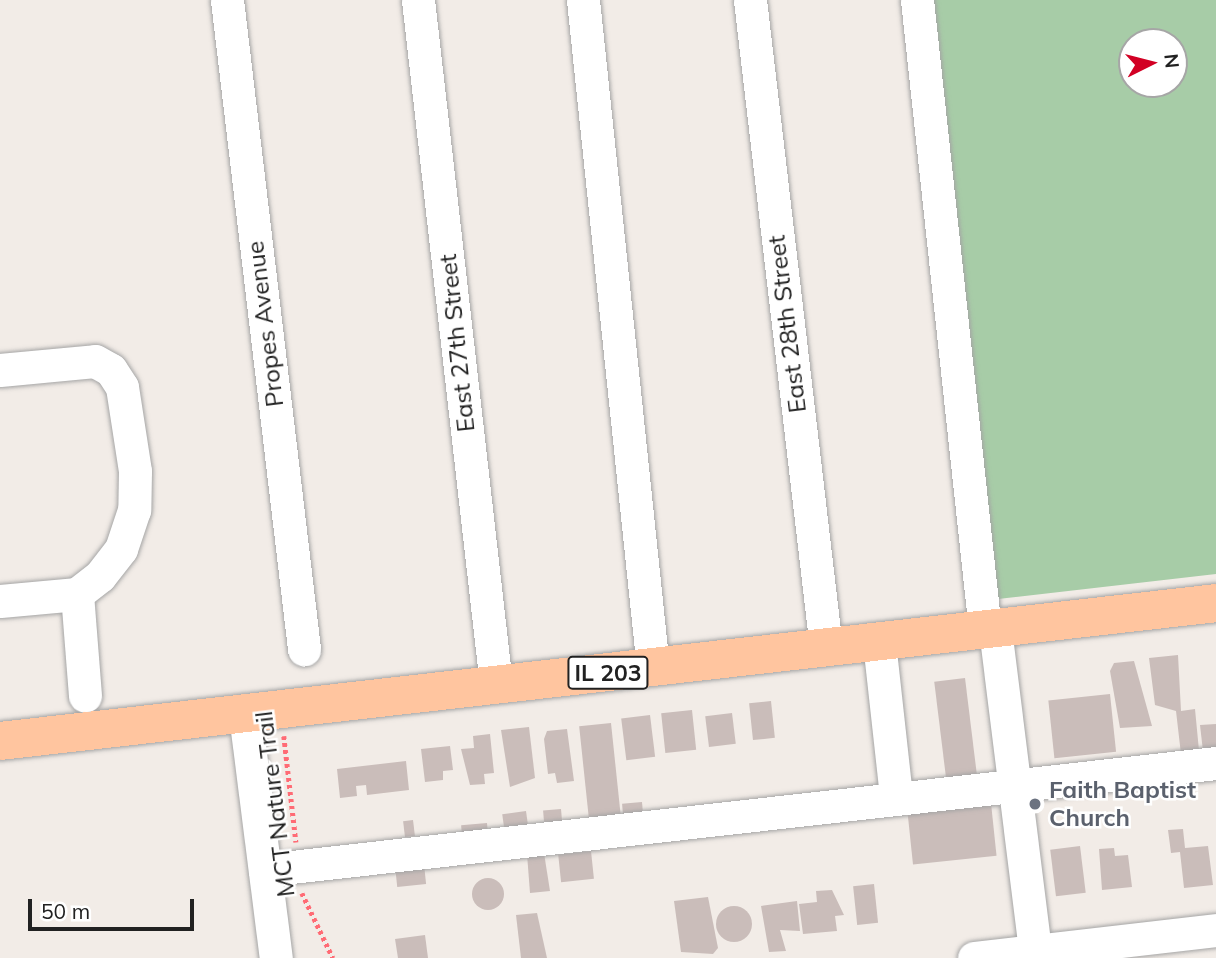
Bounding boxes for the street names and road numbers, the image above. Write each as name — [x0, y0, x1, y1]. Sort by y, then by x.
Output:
street label: East 28th Street — [762, 234, 812, 414]
street label: Propes Avenue — [241, 239, 289, 409]
street label: East 27th Street — [433, 253, 481, 433]
road number: IL 203 — [566, 653, 650, 692]
street label: MCT Nature Trail — [249, 709, 301, 899]

